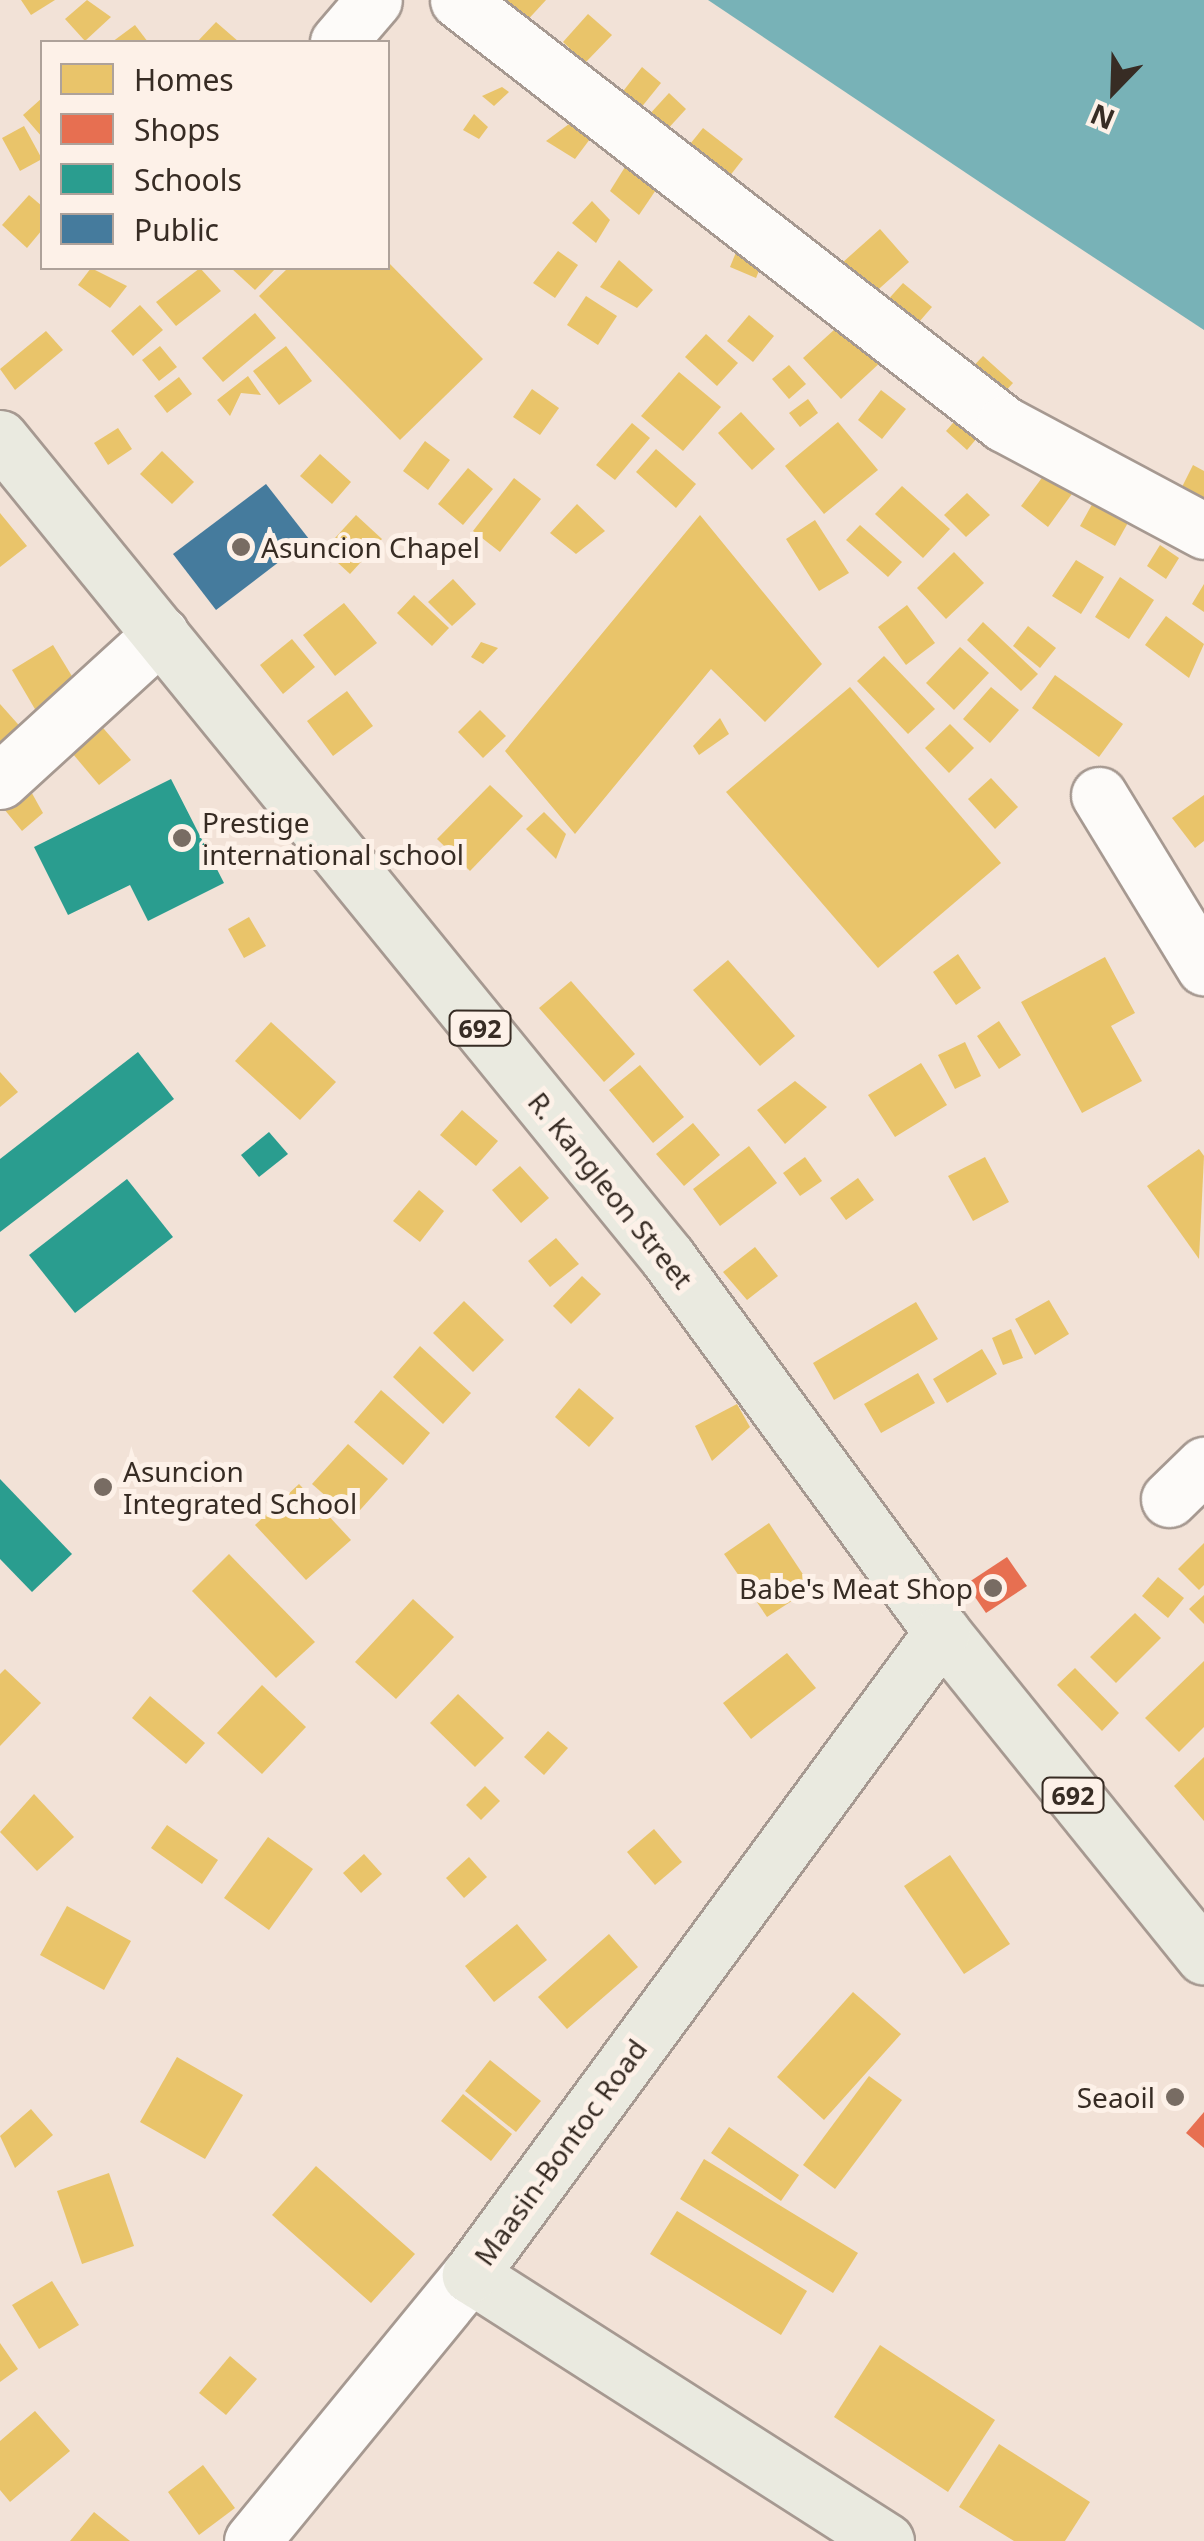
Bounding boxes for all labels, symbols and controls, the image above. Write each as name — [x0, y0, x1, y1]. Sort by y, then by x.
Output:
legend — [40, 40, 390, 270]
north arrow — [1064, 40, 1164, 140]
text: Homes — [134, 59, 234, 100]
text: N — [1084, 96, 1120, 140]
text: Shops — [134, 109, 220, 150]
text: Schools — [134, 159, 242, 200]
text: Public — [134, 209, 219, 250]
place label: Asuncion Chapel — [261, 530, 480, 564]
marker: Asuncion Chapel — [230, 536, 252, 558]
place label: Prestige international school — [202, 805, 464, 871]
marker: Prestige international school — [171, 827, 193, 849]
road number: 692 — [448, 1008, 512, 1048]
street label: R. Kangleon Street — [522, 1085, 700, 1295]
place label: Asuncion Integrated School — [123, 1454, 357, 1520]
marker: Asuncion Integrated School — [92, 1476, 114, 1498]
place label: Babe's Meat Shop — [739, 1571, 973, 1605]
marker: Babe's Meat Shop — [982, 1577, 1004, 1599]
road number: 692 — [1040, 1775, 1106, 1815]
street label: Maasin-Bontoc Road — [467, 2032, 653, 2272]
place label: Seaoil — [1077, 2080, 1155, 2114]
marker: Seaoil — [1164, 2086, 1186, 2108]

